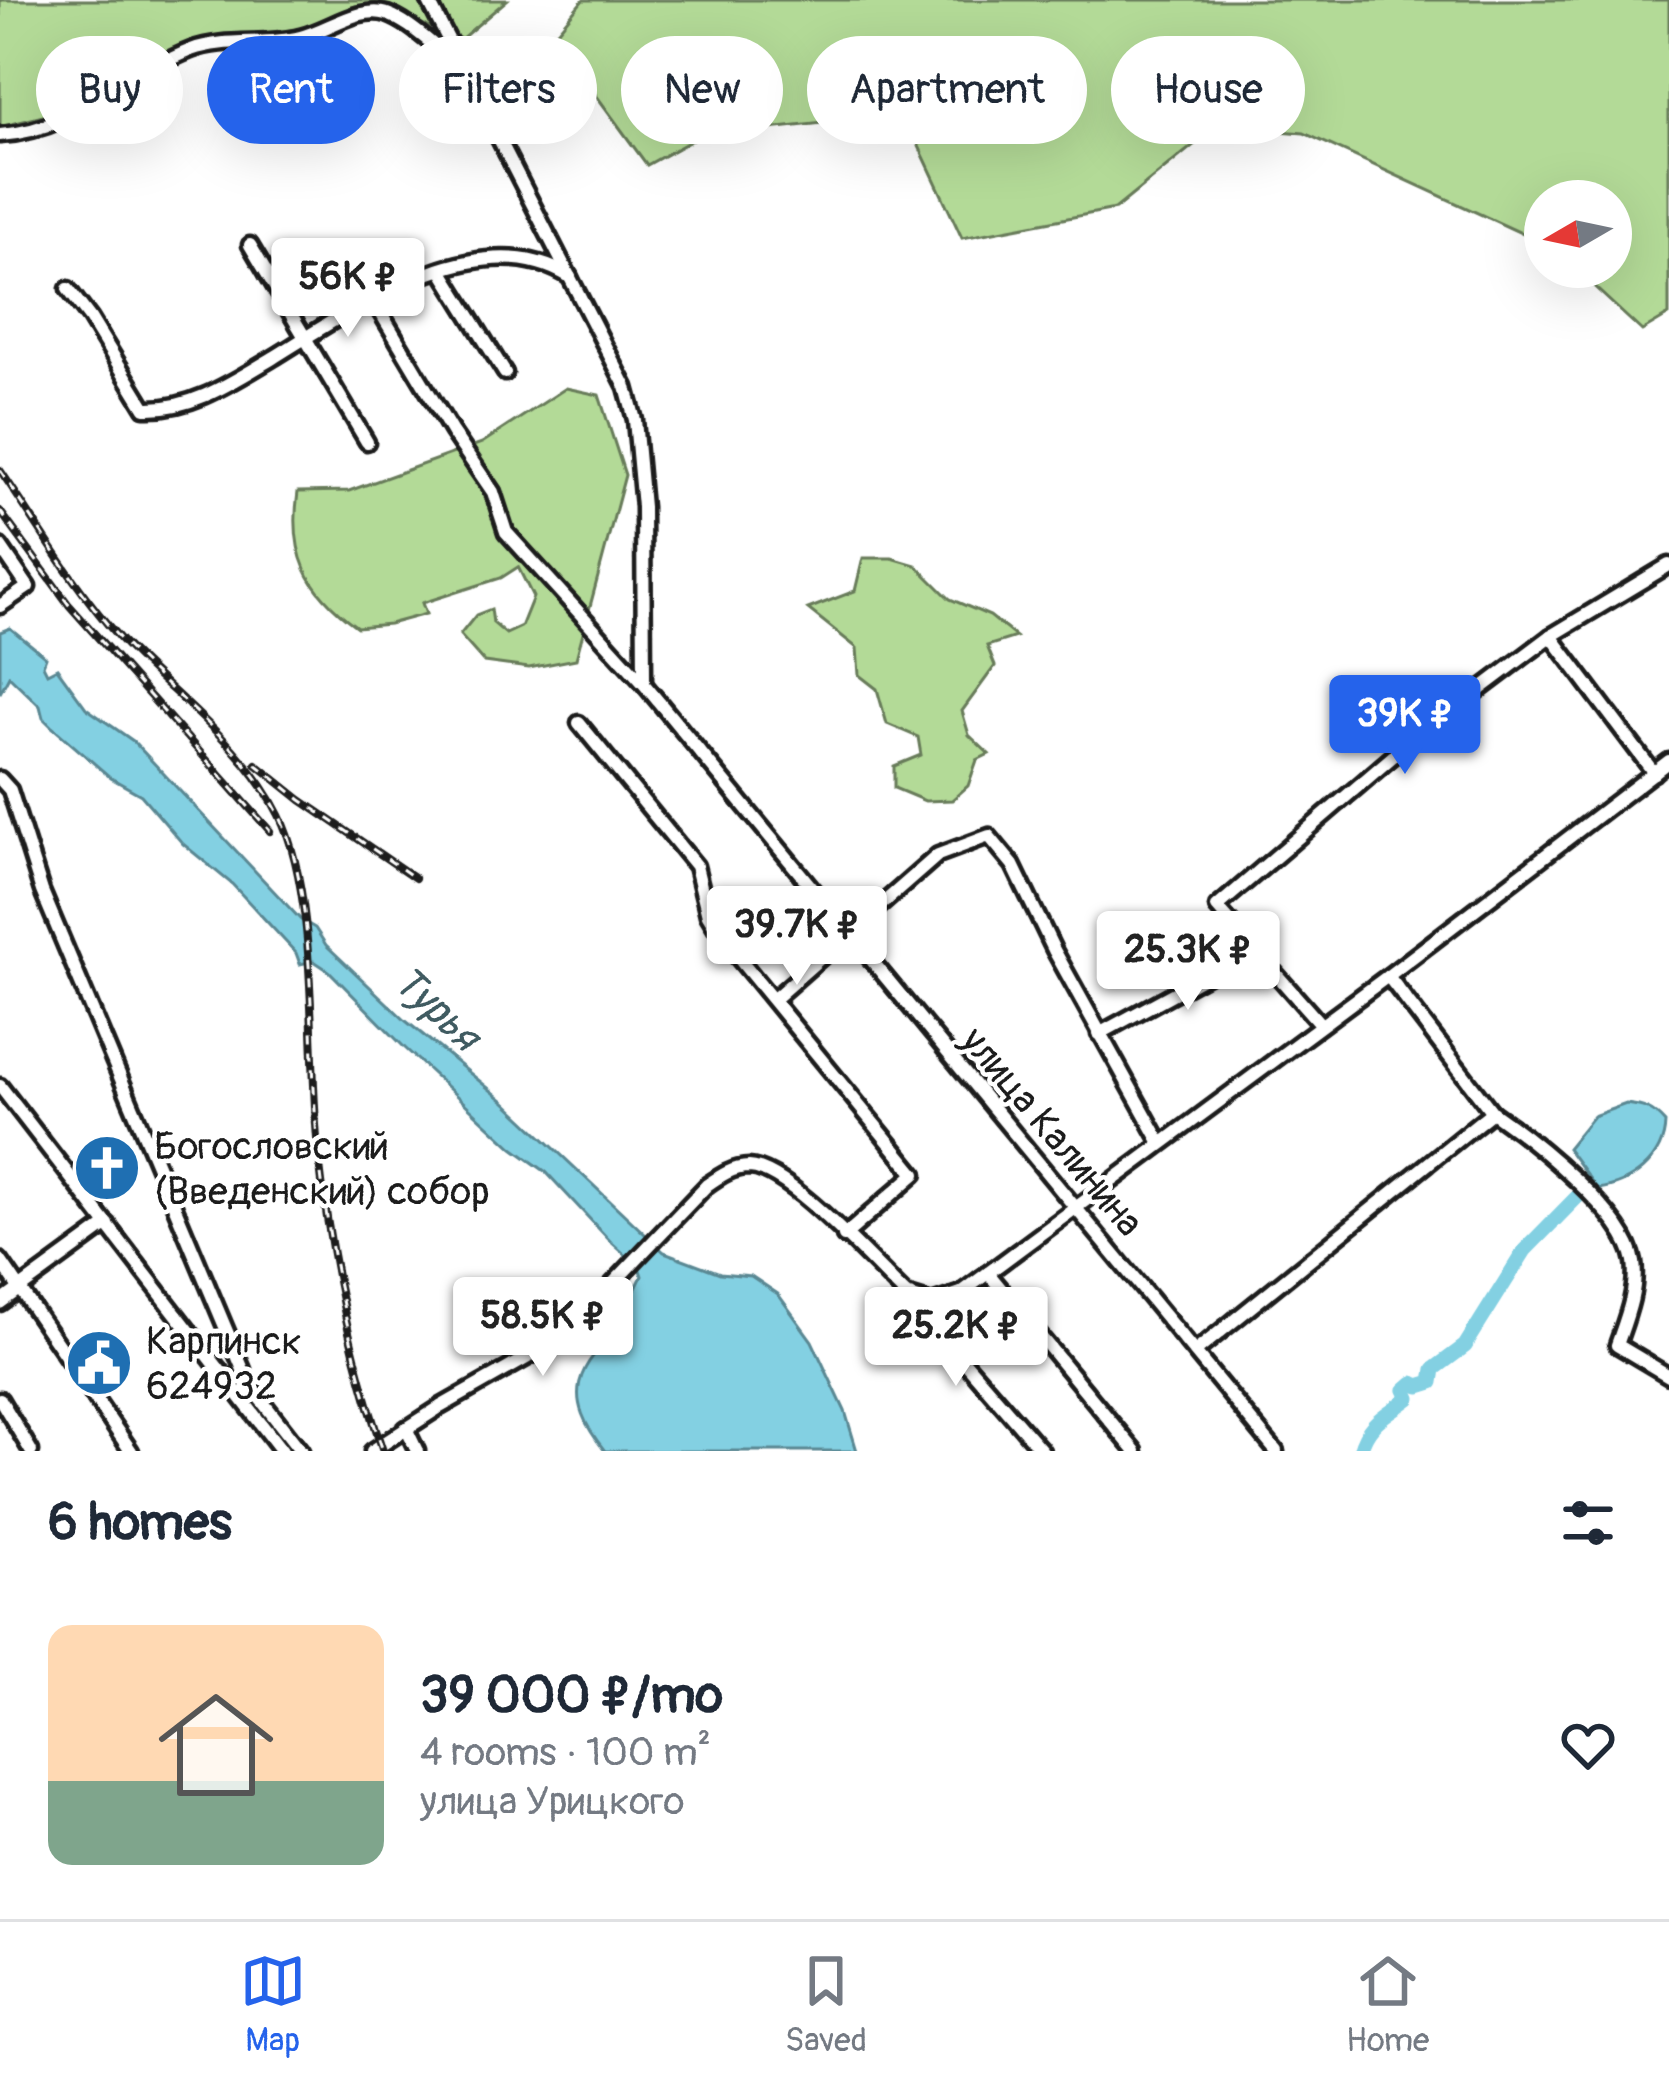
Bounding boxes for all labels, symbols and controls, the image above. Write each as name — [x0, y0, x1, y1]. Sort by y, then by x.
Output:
chip: Buy — [36, 36, 183, 144]
chip: Rent — [207, 36, 375, 144]
chip: Filters — [399, 36, 597, 144]
chip: New — [621, 36, 783, 144]
chip: Apartment — [807, 36, 1087, 144]
chip: House — [1111, 36, 1305, 144]
north arrow — [1524, 180, 1632, 288]
map controls — [1524, 180, 1632, 288]
pin: 56K ₽ — [264, 238, 432, 340]
text: 56K ₽ — [298, 252, 398, 301]
pin: 39K ₽ — [1321, 675, 1489, 777]
text: 39K ₽ — [1356, 689, 1454, 738]
pin: 39.7K ₽ — [686, 886, 908, 988]
text: 39.7K ₽ — [734, 900, 860, 949]
pin: 25.3K ₽ — [1077, 911, 1299, 1013]
text: 25.3K ₽ — [1124, 925, 1252, 974]
water label: Турья — [382, 956, 493, 1065]
street label: улица Калинина — [950, 1017, 1154, 1247]
place label: Богословский (Введенский) собор — [154, 1122, 490, 1216]
church icon: Богословский (Введенский) собор — [72, 1133, 142, 1203]
pin: 58.5K ₽ — [432, 1277, 654, 1379]
pin: 25.2K ₽ — [845, 1287, 1067, 1389]
text: 58.5K ₽ — [480, 1291, 606, 1340]
text: 25.2K ₽ — [892, 1301, 1020, 1350]
place label: Карпинск 624932 — [146, 1317, 302, 1411]
public building icon: Карпинск 624932 — [64, 1328, 134, 1398]
icon: filters — [1555, 1490, 1621, 1556]
text: 6 homes — [48, 1491, 232, 1555]
text: 39 000 ₽/mo — [420, 1664, 723, 1728]
icon: home — [144, 1673, 288, 1817]
icon: heart — [1555, 1712, 1621, 1778]
text: 4 rooms · 100 m² — [420, 1728, 711, 1777]
text: улица Урицкого — [420, 1777, 685, 1826]
tab: Map — [240, 1948, 306, 2061]
tab: Saved — [785, 1948, 867, 2061]
tab: Home — [1346, 1948, 1429, 2061]

